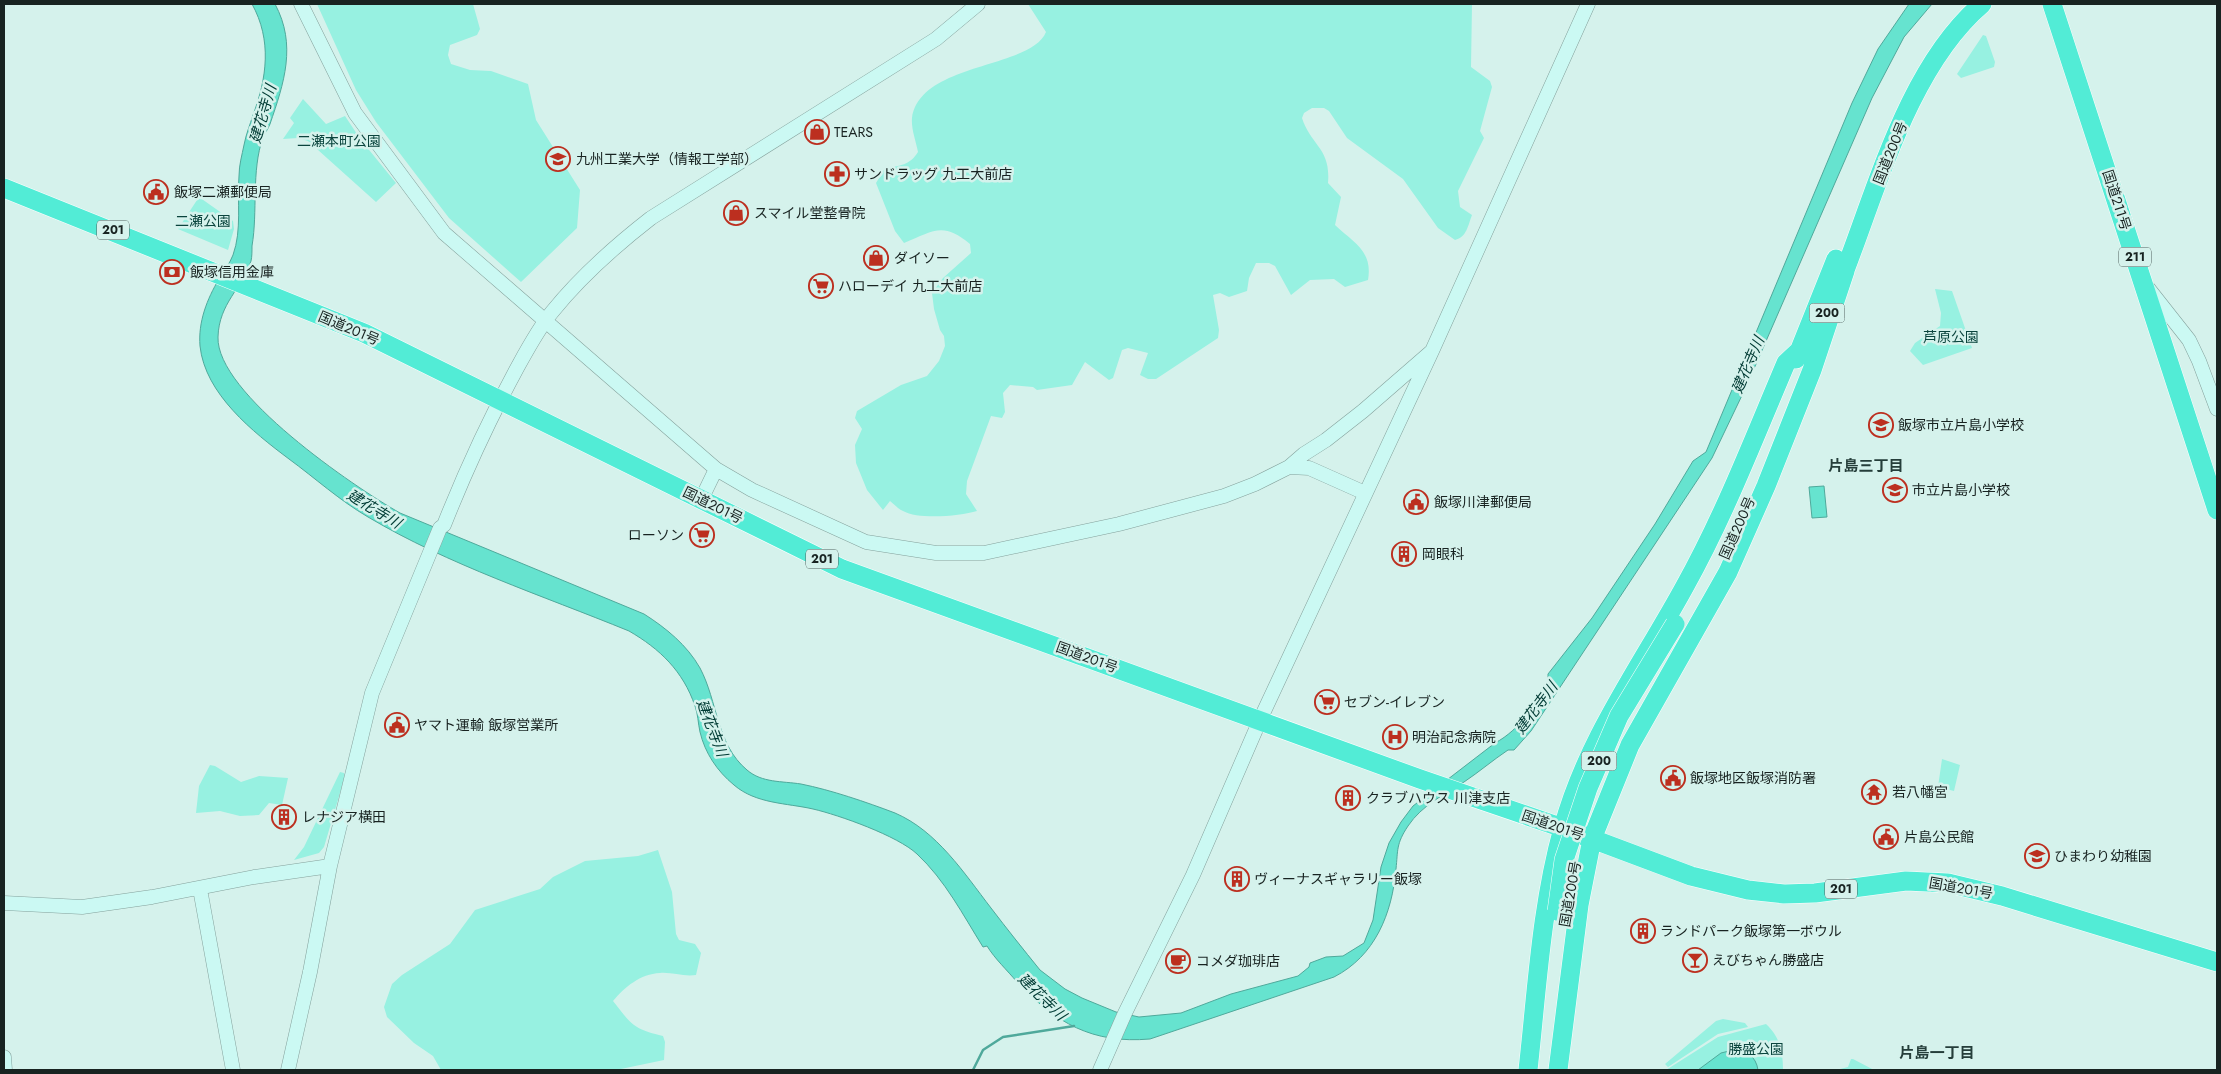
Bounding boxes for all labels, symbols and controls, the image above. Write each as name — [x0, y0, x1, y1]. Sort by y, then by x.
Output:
water label: 建花寺川 — [244, 80, 282, 146]
street label: 国道200号 — [1868, 118, 1912, 188]
shop icon: TEARS — [804, 119, 830, 145]
place label: TEARS — [834, 122, 873, 142]
park label: 二瀬本町公園 — [297, 131, 381, 151]
school or university icon: 九州工業大学（情報工学部） — [545, 146, 571, 172]
place label: 九州工業大学（情報工学部） — [576, 149, 758, 169]
pharmacy icon: サンドラッグ 九工大前店 — [824, 161, 850, 187]
place label: サンドラッグ 九工大前店 — [854, 164, 1012, 184]
street label: 国道211号 — [2098, 167, 2136, 233]
public building icon: 飯塚二瀬郵便局 — [143, 179, 169, 205]
place label: 飯塚二瀬郵便局 — [174, 182, 272, 202]
shop icon: スマイル堂整骨院 — [723, 200, 749, 226]
place label: スマイル堂整骨院 — [754, 203, 866, 223]
park label: 二瀬公園 — [175, 211, 231, 231]
road number: 201 — [97, 220, 129, 240]
shop icon: ダイソー — [863, 245, 889, 271]
place label: ダイソー — [894, 248, 950, 268]
road number: 211 — [2119, 248, 2151, 266]
bank icon: 飯塚信用金庫 — [159, 259, 185, 285]
place label: 飯塚信用金庫 — [190, 262, 274, 282]
supermarket icon: ハローデイ 九工大前店 — [808, 273, 834, 299]
place label: ハローデイ 九工大前店 — [838, 276, 982, 296]
road number: 200 — [1810, 304, 1844, 322]
street label: 国道201号 — [315, 306, 383, 350]
park label: 芦原公園 — [1923, 327, 1979, 347]
water label: 建花寺川 — [1726, 331, 1771, 397]
school or university icon: 飯塚市立片島小学校 — [1868, 412, 1894, 438]
place label: 飯塚市立片島小学校 — [1898, 415, 2024, 435]
district label: 片島三丁目 — [1828, 455, 1904, 477]
school or university icon: 市立片島小学校 — [1882, 477, 1908, 503]
place label: 市立片島小学校 — [1912, 480, 2010, 500]
street label: 国道201号 — [680, 482, 746, 528]
water label: 建花寺川 — [343, 484, 407, 535]
public building icon: 飯塚川津郵便局 — [1403, 489, 1429, 515]
place label: 飯塚川津郵便局 — [1434, 492, 1532, 512]
street label: 国道200号 — [1714, 493, 1760, 563]
supermarket icon: ローソン — [689, 522, 715, 548]
place label: ローソン — [628, 525, 684, 545]
building icon: 岡眼科 — [1391, 541, 1417, 567]
place label: 岡眼科 — [1422, 544, 1464, 564]
road number: 201 — [806, 550, 838, 568]
street label: 国道201号 — [1053, 637, 1121, 677]
water label: 建花寺川 — [1509, 676, 1564, 739]
supermarket icon: セブン-イレブン — [1314, 689, 1340, 715]
place label: セブン-イレブン — [1344, 692, 1445, 712]
water label: 建花寺川 — [691, 696, 734, 762]
public building icon: ヤマト運輸 飯塚営業所 — [384, 712, 410, 738]
place label: ヤマト運輸 飯塚営業所 — [414, 715, 558, 735]
hospital icon: 明治記念病院 — [1382, 724, 1408, 750]
place label: 明治記念病院 — [1412, 727, 1496, 747]
road number: 200 — [1582, 751, 1616, 770]
public building icon: 飯塚地区飯塚消防署 — [1660, 765, 1686, 791]
place label: 飯塚地区飯塚消防署 — [1690, 768, 1816, 788]
temple icon: 若八幡宮 — [1861, 779, 1887, 805]
place label: 若八幡宮 — [1892, 782, 1948, 802]
building icon: クラブハウス 川津支店 — [1335, 785, 1361, 811]
place label: クラブハウス 川津支店 — [1366, 788, 1510, 808]
building icon: レナジア横田 — [271, 804, 297, 830]
street label: 国道201号 — [1519, 805, 1587, 845]
place label: レナジア横田 — [302, 807, 386, 827]
public building icon: 片島公民館 — [1873, 824, 1899, 850]
place label: 片島公民館 — [1904, 827, 1974, 847]
school or university icon: ひまわり幼稚園 — [2024, 843, 2050, 869]
place label: ひまわり幼稚園 — [2054, 846, 2152, 866]
street label: 国道200号 — [1554, 859, 1586, 929]
building icon: ヴィーナスギャラリー飯塚 — [1224, 866, 1250, 892]
place label: ヴィーナスギャラリー飯塚 — [1254, 869, 1422, 889]
street label: 国道201号 — [1927, 873, 1995, 903]
road number: 201 — [1825, 880, 1857, 899]
building icon: ランドパーク飯塚第一ボウル — [1630, 918, 1656, 944]
place label: ランドパーク飯塚第一ボウル — [1660, 921, 1842, 941]
bar icon: えびちゃん勝盛店 — [1682, 947, 1708, 973]
cafe icon: コメダ珈琲店 — [1165, 948, 1191, 974]
place label: えびちゃん勝盛店 — [1712, 950, 1824, 970]
place label: コメダ珈琲店 — [1196, 951, 1280, 971]
water label: 建花寺川 — [1013, 968, 1073, 1027]
park label: 勝盛公園 — [1728, 1039, 1784, 1059]
district label: 片島一丁目 — [1899, 1042, 1975, 1064]

